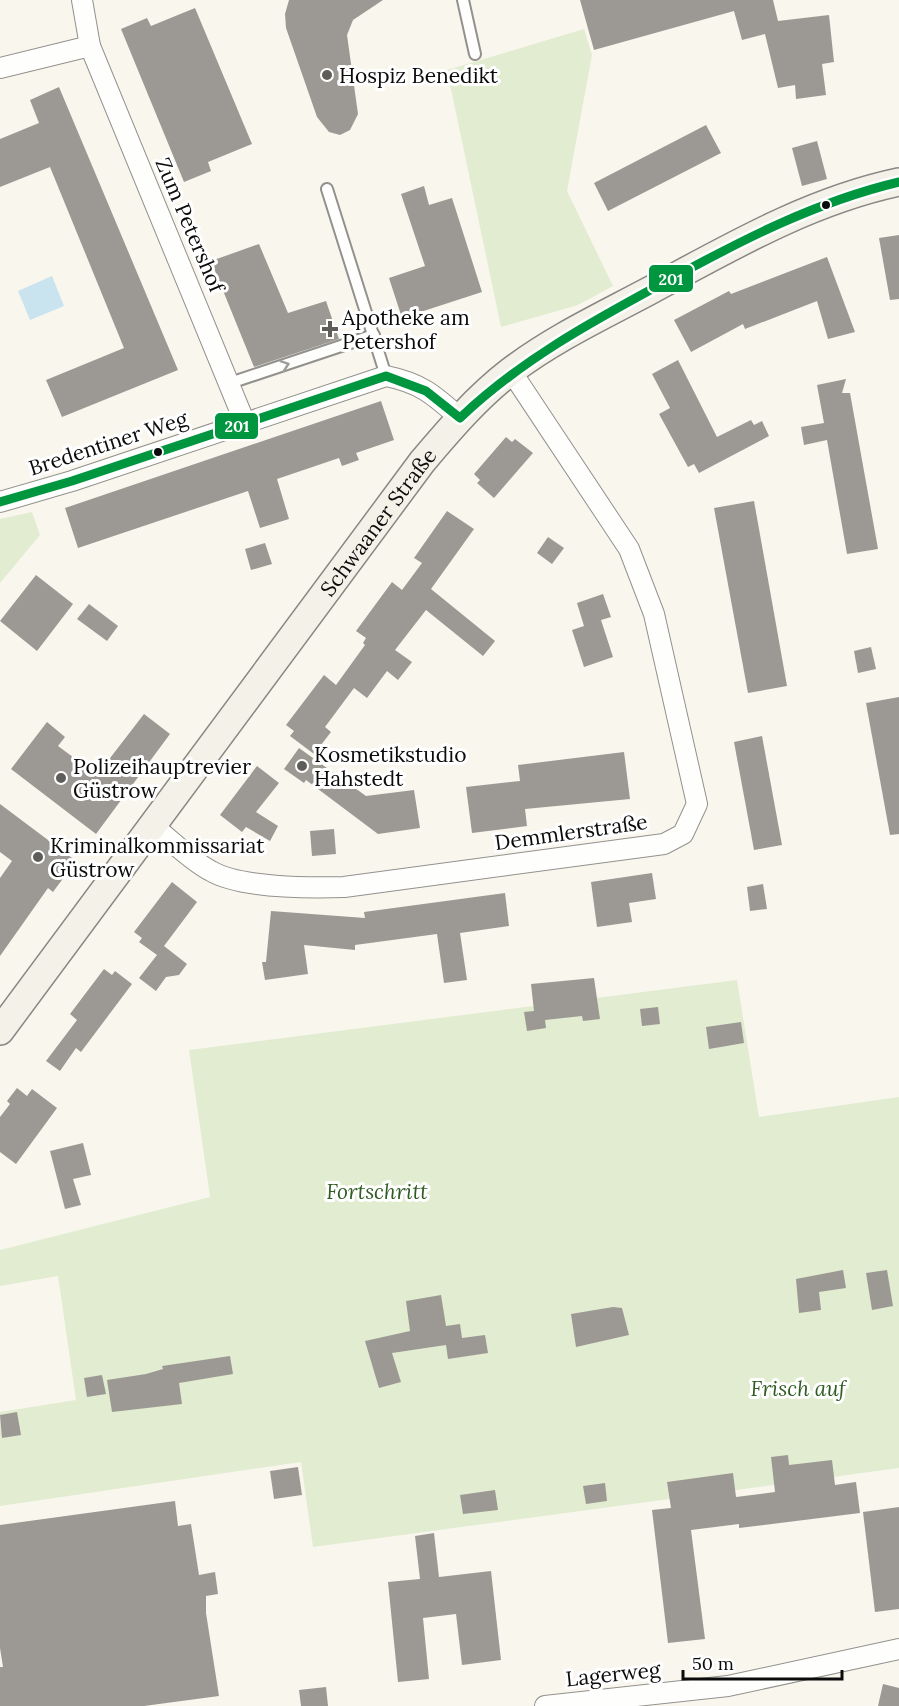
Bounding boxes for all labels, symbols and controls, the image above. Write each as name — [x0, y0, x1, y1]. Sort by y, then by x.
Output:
place label: Hospiz Benedikt — [339, 62, 499, 89]
marker: Hospiz Benedikt — [320, 68, 334, 82]
street label: Zum Petershof — [150, 154, 231, 298]
unlabelled marker — [820, 199, 832, 211]
line badge: 201 — [648, 264, 694, 293]
text: 201 — [658, 269, 684, 289]
place label: Apotheke am Petershof — [341, 304, 470, 355]
marker: Apotheke am Petershof — [323, 322, 337, 336]
one-way arrow — [279, 360, 290, 372]
street label: Bredentiner Weg — [25, 404, 191, 481]
line badge: 201 — [214, 412, 259, 440]
text: 201 — [224, 416, 250, 436]
street label: Schwaaner Straße — [314, 442, 442, 601]
unlabelled marker — [152, 446, 164, 458]
place label: Kosmetikstudio Hahstedt — [314, 741, 466, 792]
place label: Polizeihauptrevier Güstrow — [73, 753, 251, 804]
marker: Kosmetikstudio Hahstedt — [295, 759, 309, 773]
marker: Polizeihauptrevier Güstrow — [54, 771, 68, 785]
street label: Demmlerstraße — [493, 808, 649, 856]
place label: Kriminalkommissariat Güstrow — [50, 832, 265, 883]
marker: Kriminalkommissariat Güstrow — [31, 850, 45, 864]
park label: Fortschritt — [326, 1178, 428, 1205]
park label: Frisch auf — [751, 1375, 848, 1402]
scale bar — [683, 1643, 842, 1681]
text: 50 m — [692, 1652, 734, 1675]
street label: Lagerweg — [564, 1656, 662, 1692]

